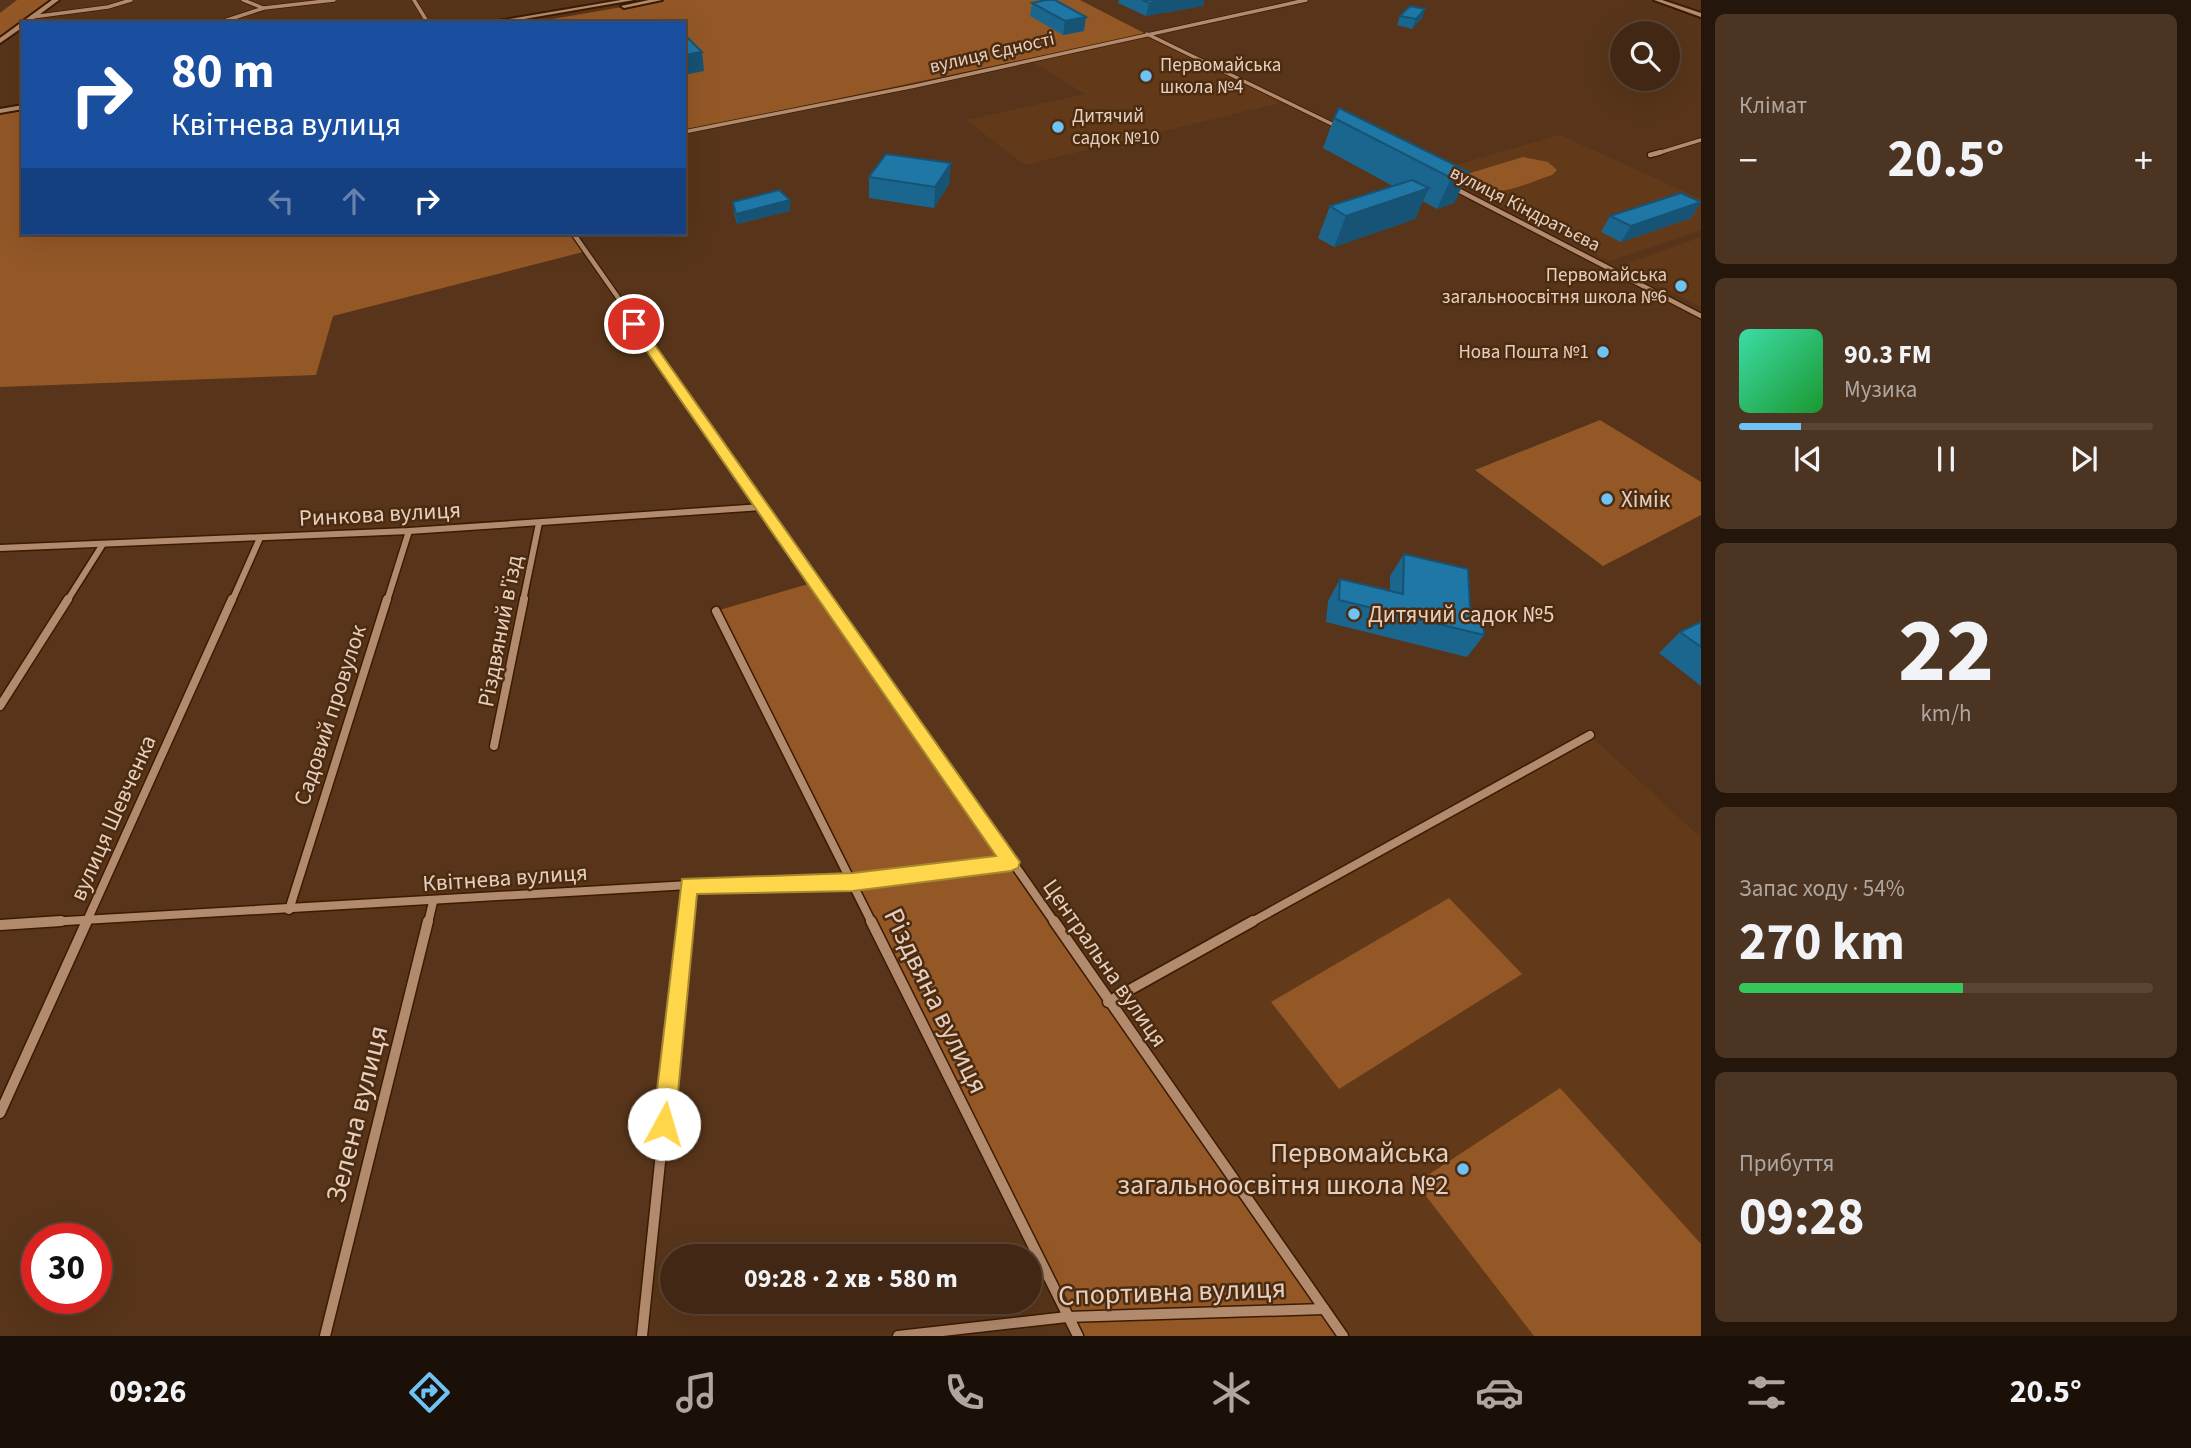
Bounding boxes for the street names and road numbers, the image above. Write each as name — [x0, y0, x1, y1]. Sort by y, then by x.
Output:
street label: вулиця Єдності — [927, 26, 1057, 80]
street label: вулиця Кіндратьєва — [1445, 159, 1605, 259]
street label: Ринкова вулиця — [298, 493, 462, 535]
street label: Різдвяний в'їзд — [469, 552, 531, 710]
street label: Садовий провулок — [285, 620, 375, 809]
street label: вулиця Шевченка — [62, 730, 164, 906]
street label: Квітнева вулиця — [421, 856, 589, 900]
street label: Центральна вулиця — [1035, 872, 1175, 1054]
street label: Різдвяна вулиця — [874, 901, 998, 1101]
street label: Зелена вулиця — [316, 1021, 398, 1207]
street label: Спортивна вулиця — [1057, 1268, 1287, 1316]

